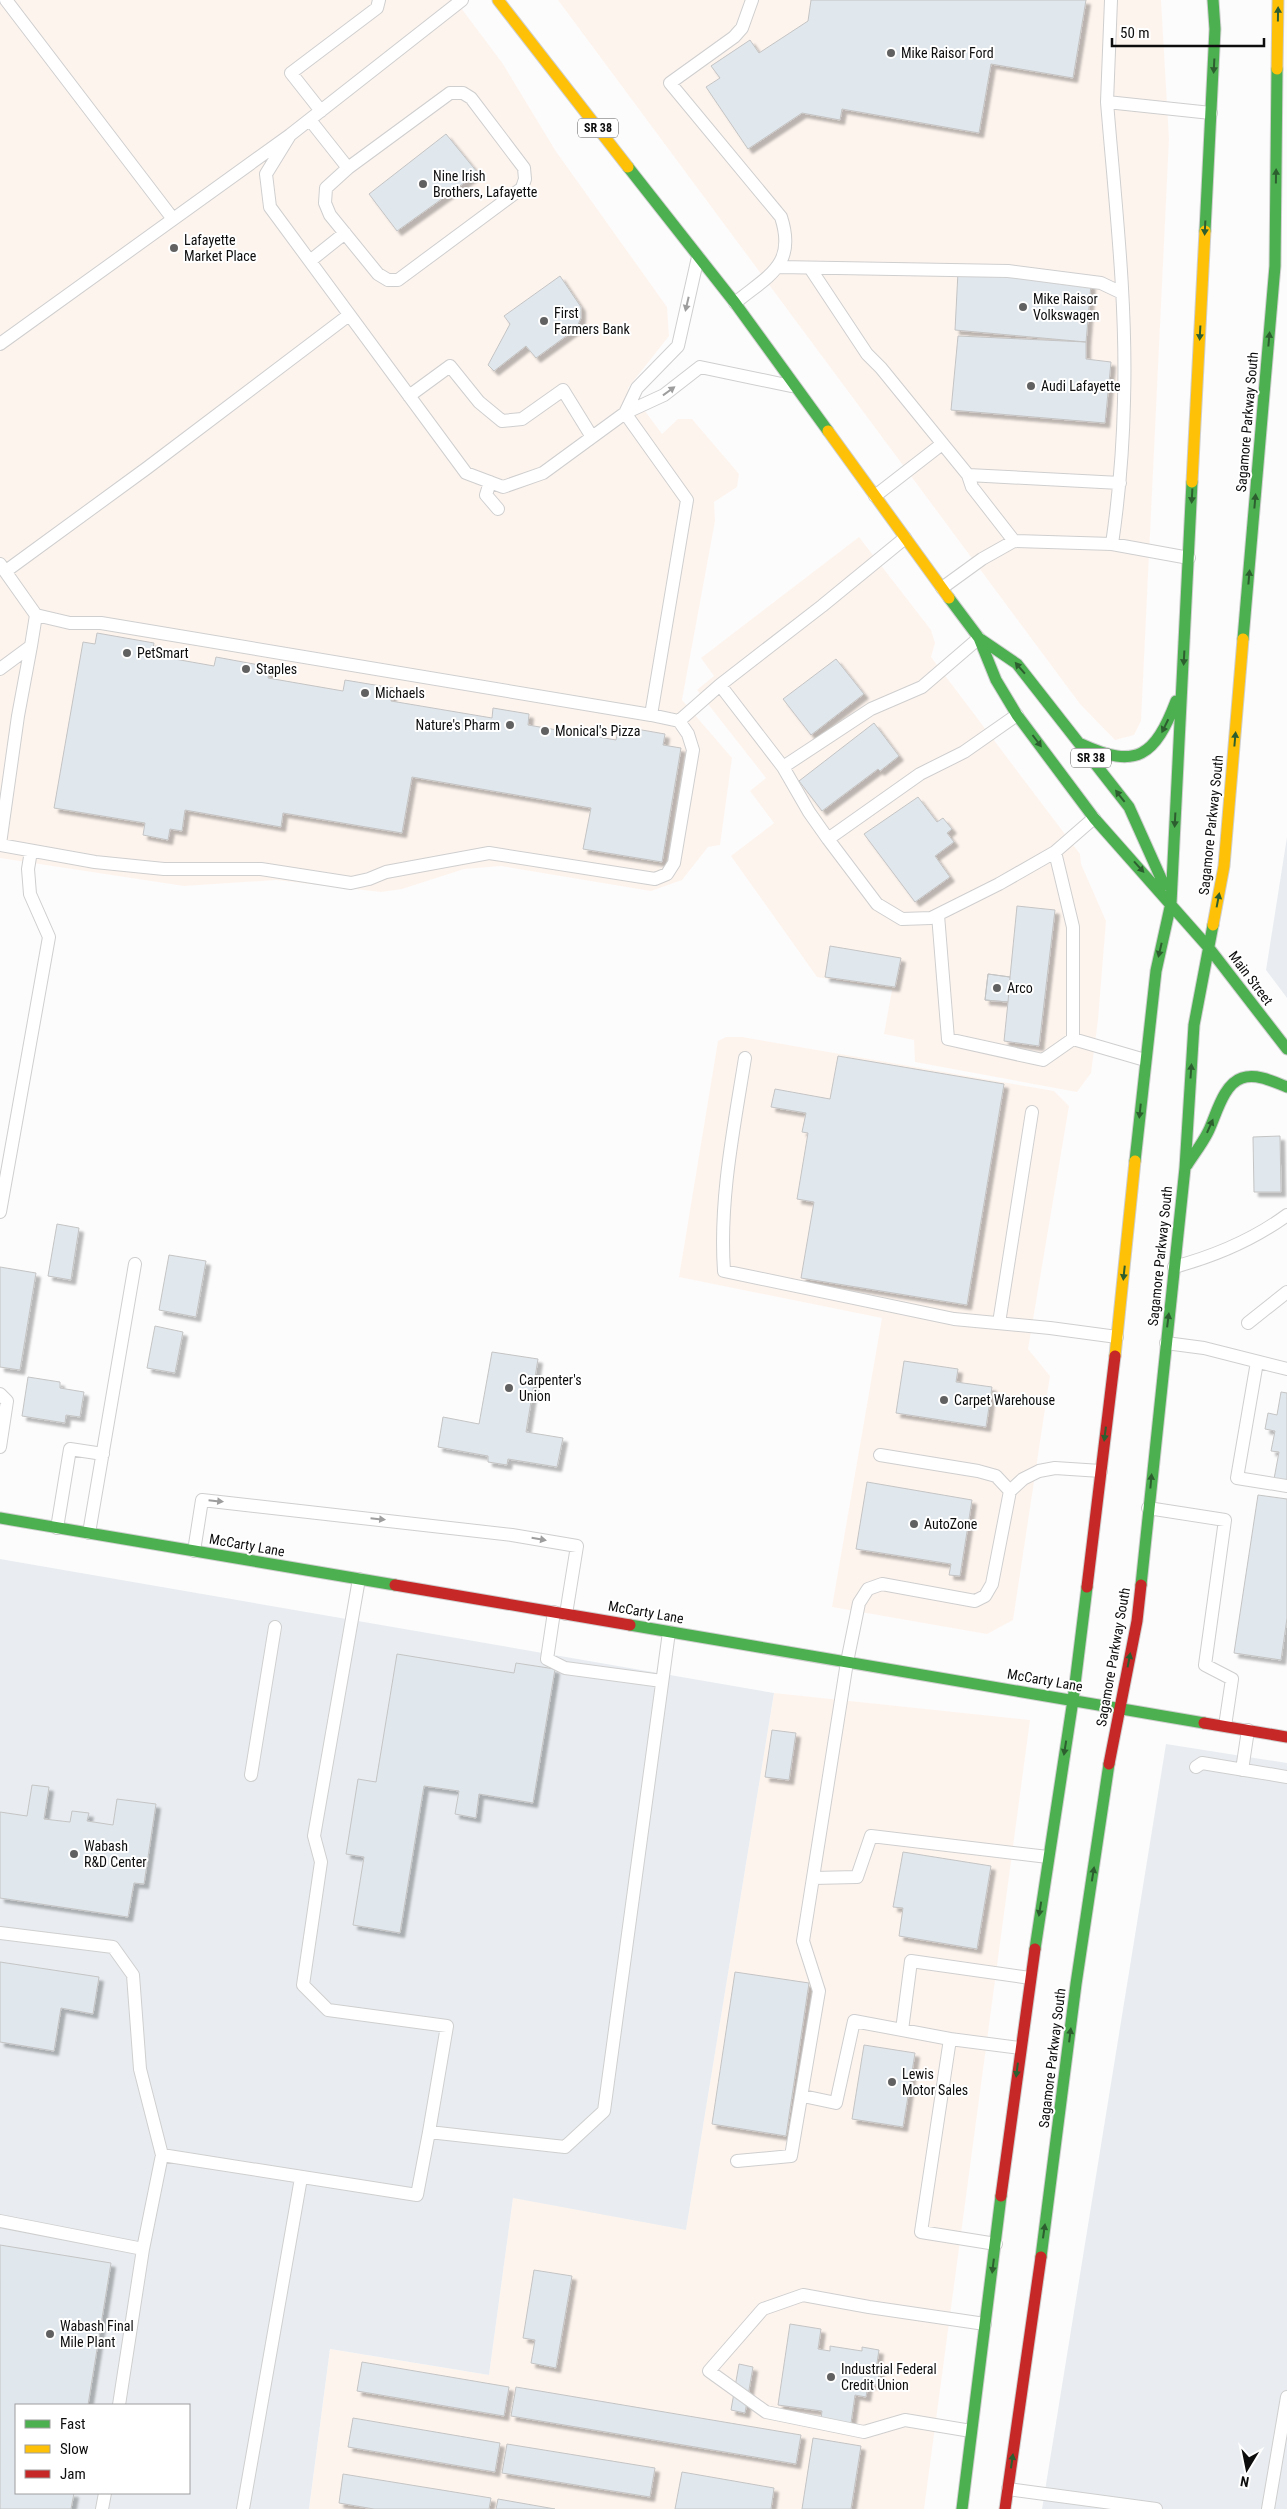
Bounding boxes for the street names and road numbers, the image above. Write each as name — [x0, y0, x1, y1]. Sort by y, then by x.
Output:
road number: SR 38 — [578, 119, 618, 138]
street label: Sagamore Parkway South — [1233, 351, 1261, 493]
road number: SR 38 — [1071, 748, 1111, 768]
street label: Sagamore Parkway South — [1196, 754, 1226, 896]
street label: Main Street — [1226, 948, 1276, 1008]
street label: Sagamore Parkway South — [1145, 1185, 1175, 1327]
street label: McCarty Lane — [208, 1531, 286, 1560]
street label: Sagamore Parkway South — [1093, 1586, 1133, 1728]
street label: McCarty Lane — [607, 1598, 685, 1627]
street label: McCarty Lane — [1006, 1666, 1084, 1695]
street label: Sagamore Parkway South — [1035, 1987, 1069, 2129]

